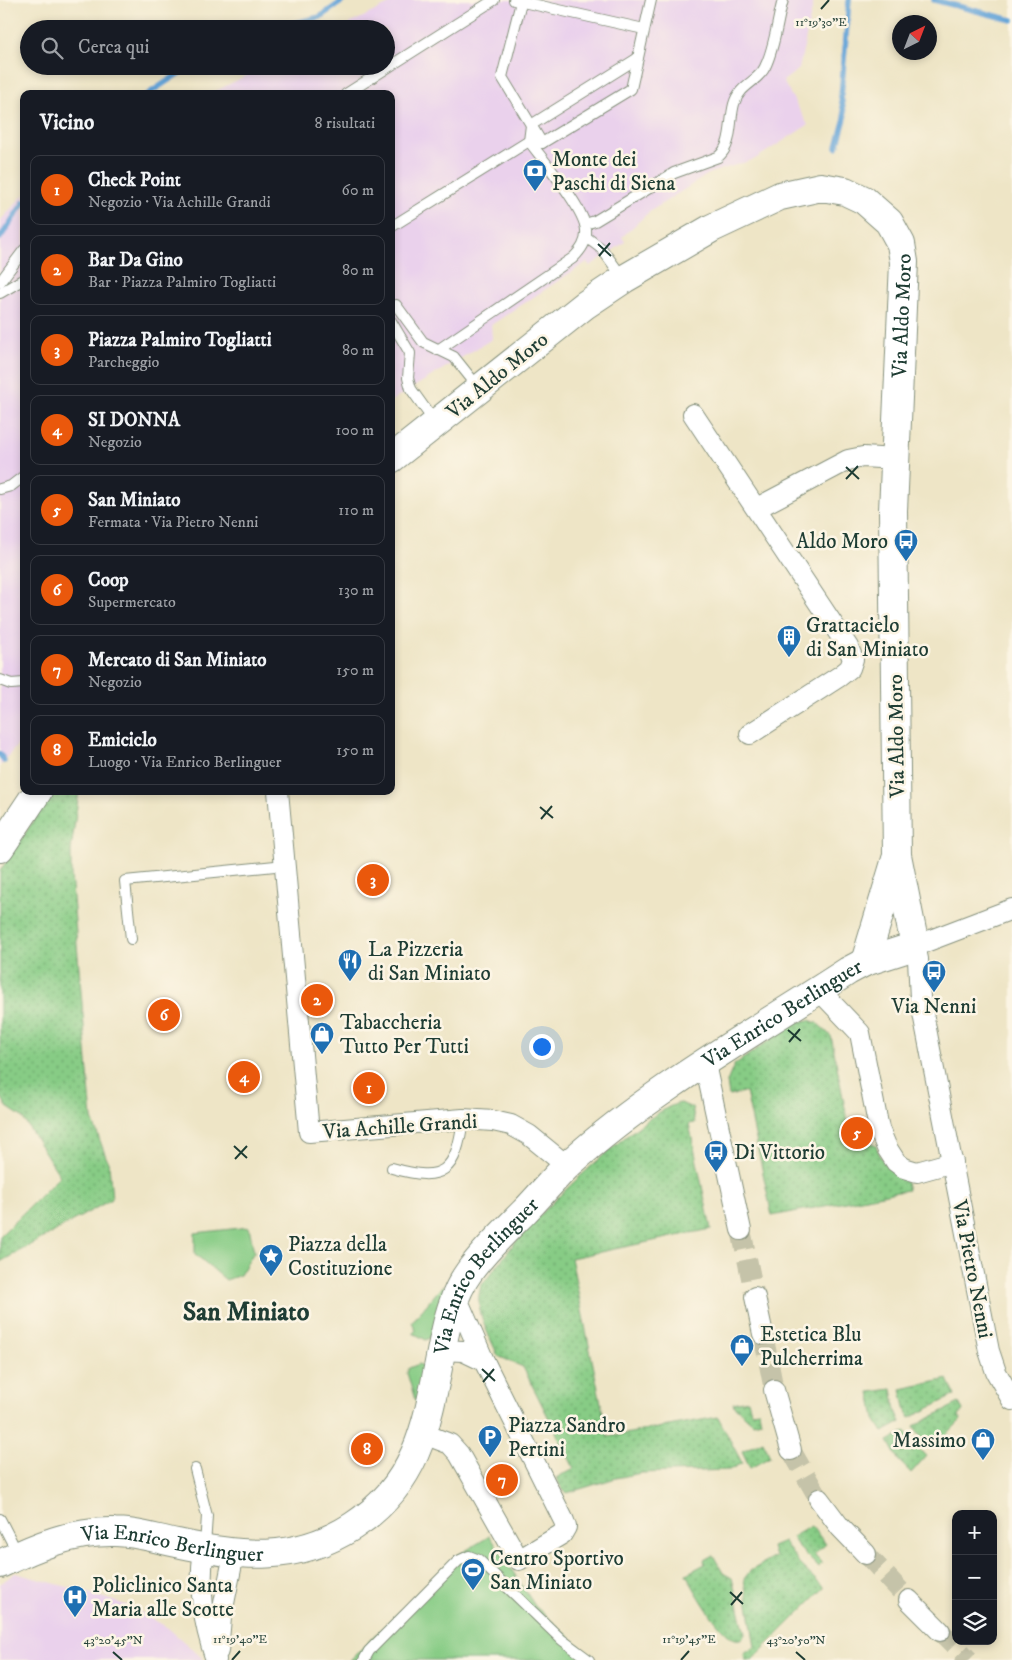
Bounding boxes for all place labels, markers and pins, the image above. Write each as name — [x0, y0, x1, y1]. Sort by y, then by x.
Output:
place label: Monte dei Paschi di Siena — [552, 147, 676, 197]
bank icon: Monte dei Paschi di Siena — [522, 158, 548, 192]
bus stop icon: Aldo Moro — [893, 528, 919, 562]
place label: Aldo Moro — [796, 529, 888, 555]
place label: Grattacielo di San Miniato — [806, 613, 929, 663]
building icon: Grattacielo di San Miniato — [776, 624, 802, 658]
pin: 3 — [357, 861, 389, 899]
place label: La Pizzeria di San Miniato — [368, 937, 491, 987]
restaurant icon: La Pizzeria di San Miniato — [337, 948, 363, 982]
bus stop icon: Via Nenni — [921, 959, 947, 993]
pin: 2 — [301, 981, 333, 1019]
place label: Via Nenni — [891, 994, 976, 1020]
pin: 6 — [148, 996, 180, 1034]
place label: Tabaccheria Tutto Per Tutti — [340, 1010, 469, 1060]
shop icon: Tabaccheria Tutto Per Tutti — [309, 1021, 335, 1055]
pin: 4 — [228, 1058, 260, 1096]
pin: 1 — [353, 1069, 385, 1107]
pin: 5 — [841, 1114, 873, 1152]
bus stop icon: Di Vittorio — [703, 1139, 729, 1173]
place label: Di Vittorio — [734, 1140, 825, 1166]
place label: Piazza della Costituzione — [288, 1232, 393, 1282]
place icon: Piazza della Costituzione — [258, 1243, 284, 1277]
place label: Estetica Blu Pulcherrima — [760, 1322, 863, 1372]
shop icon: Estetica Blu Pulcherrima — [729, 1333, 755, 1367]
place label: Piazza Sandro Pertini — [508, 1413, 626, 1463]
parking icon: Piazza Sandro Pertini — [477, 1424, 503, 1458]
shop icon: Massimo — [970, 1427, 996, 1461]
place label: Massimo — [893, 1428, 966, 1454]
pin: 8 — [351, 1430, 383, 1468]
pin: 7 — [486, 1461, 518, 1499]
place label: Centro Sportivo San Miniato — [490, 1546, 624, 1596]
sports icon: Centro Sportivo San Miniato — [460, 1557, 486, 1591]
place label: Policlinico Santa Maria alle Scotte — [92, 1573, 234, 1623]
hospital icon: Policlinico Santa Maria alle Scotte — [62, 1584, 88, 1618]

